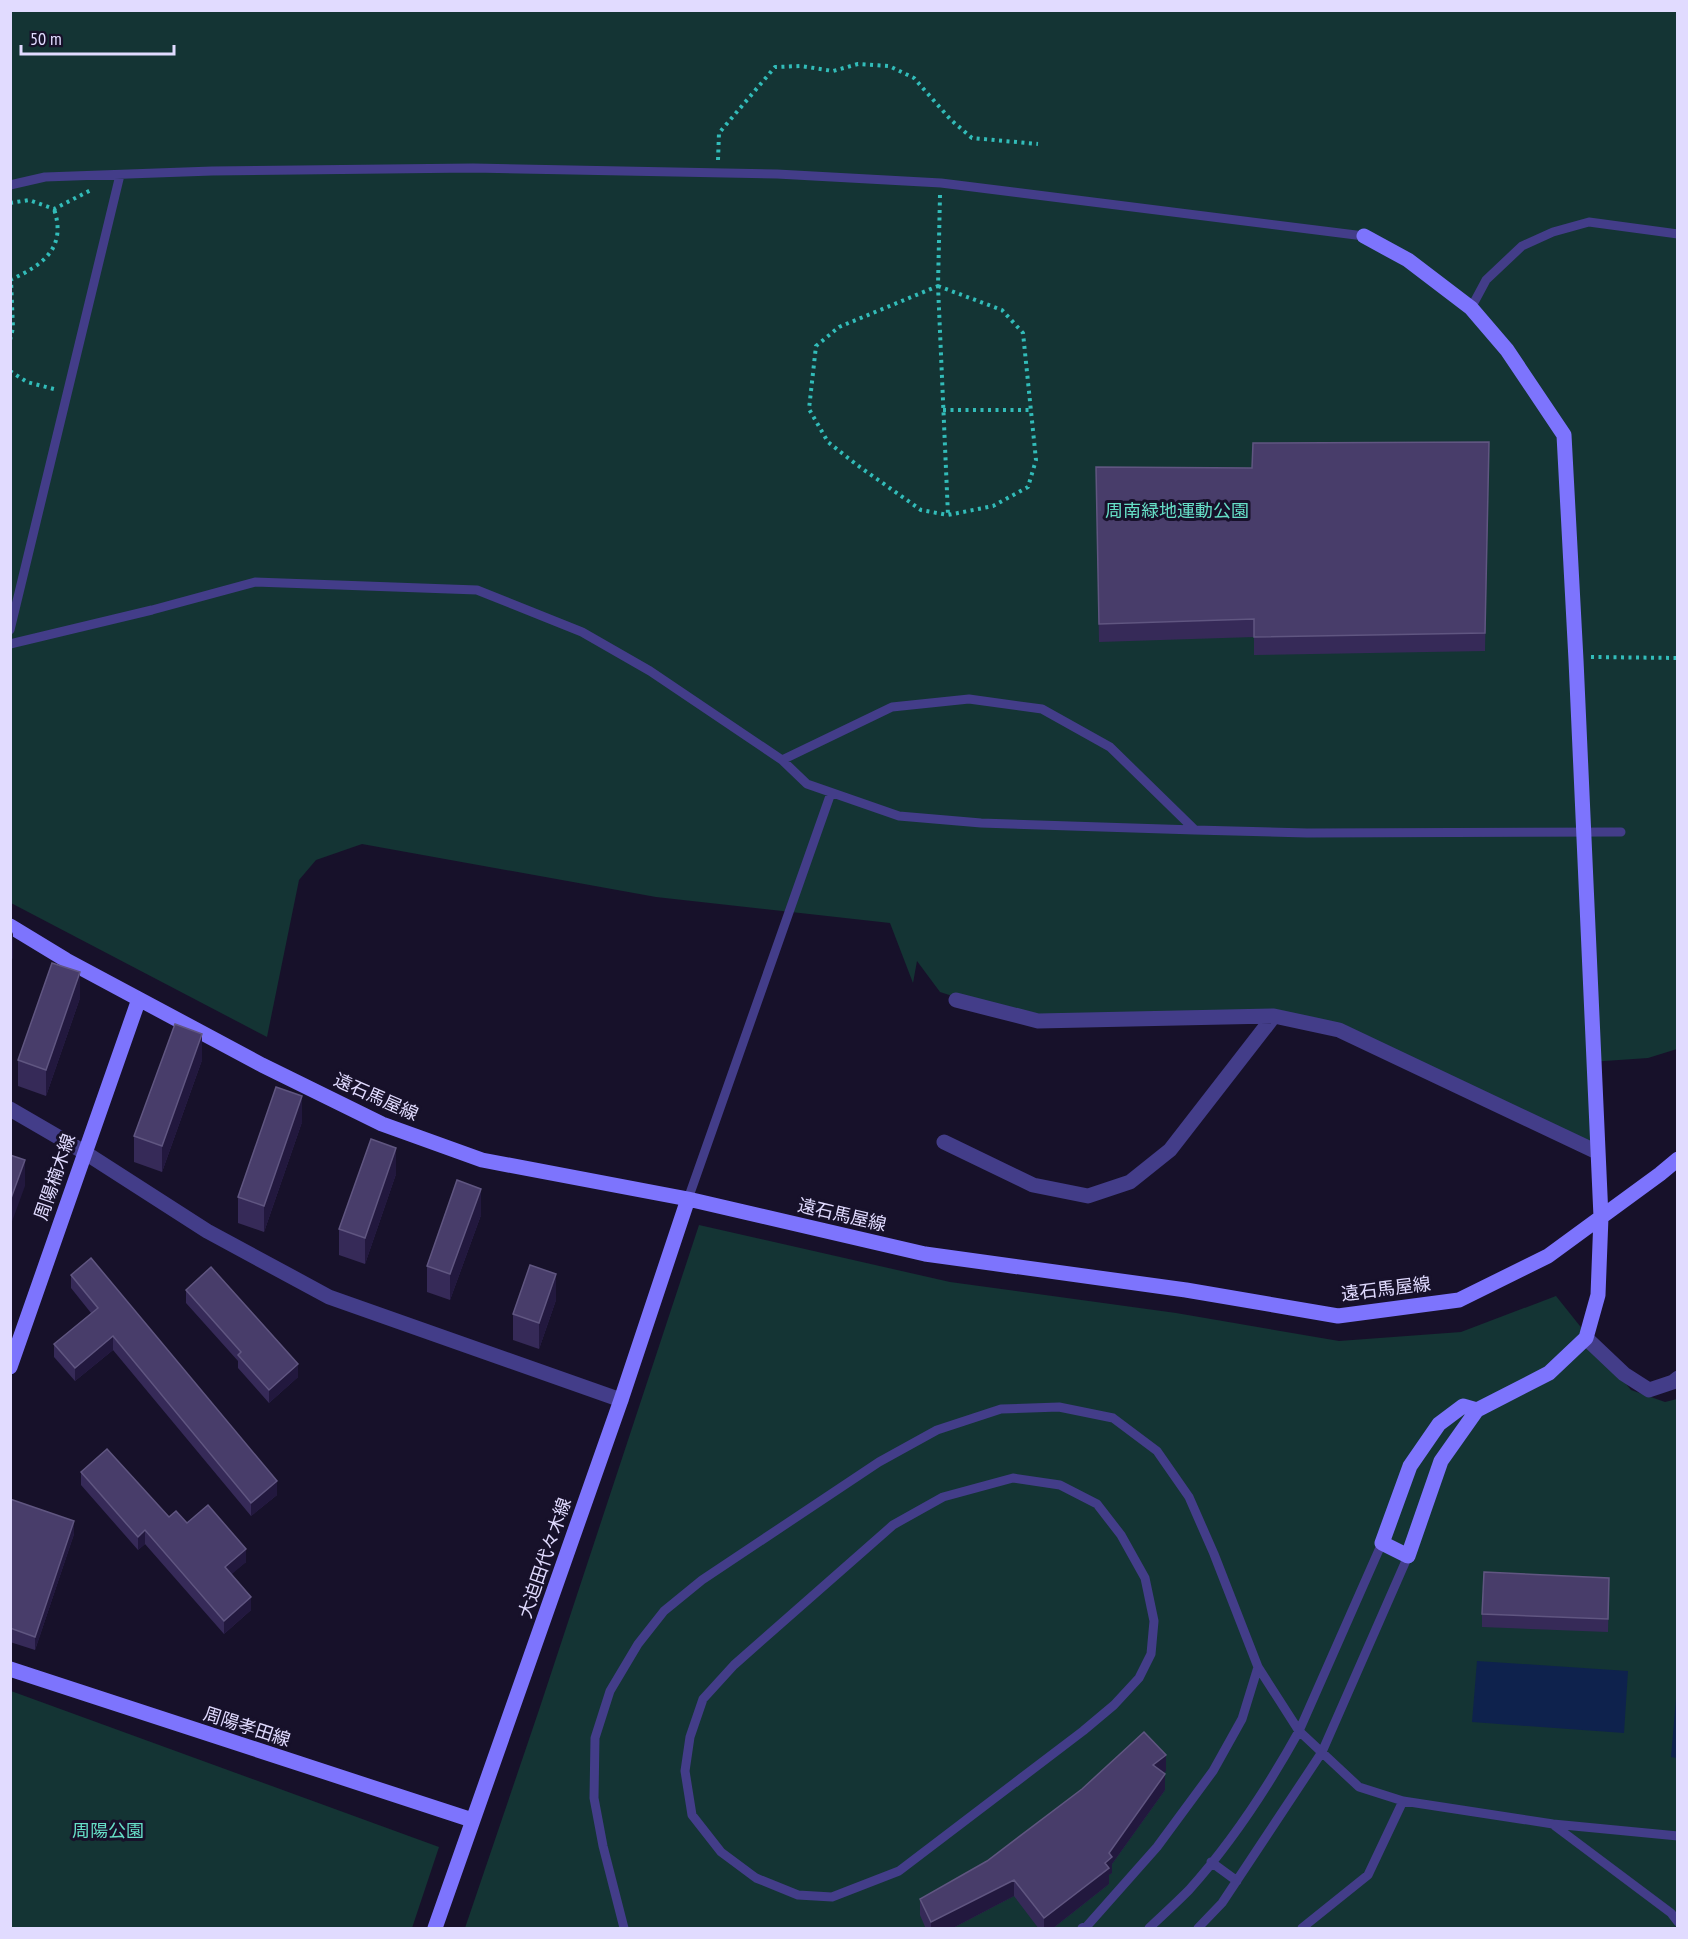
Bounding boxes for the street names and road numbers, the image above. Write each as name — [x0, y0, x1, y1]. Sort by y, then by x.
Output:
street label: 遠石馬屋線 — [330, 1068, 422, 1125]
street label: 周陽楠木線 — [29, 1131, 80, 1223]
street label: 遠石馬屋線 — [796, 1193, 889, 1236]
street label: 遠石馬屋線 — [1340, 1272, 1432, 1305]
street label: 大迫田代々木線 — [513, 1495, 576, 1621]
street label: 周陽孝田線 — [201, 1702, 294, 1751]

